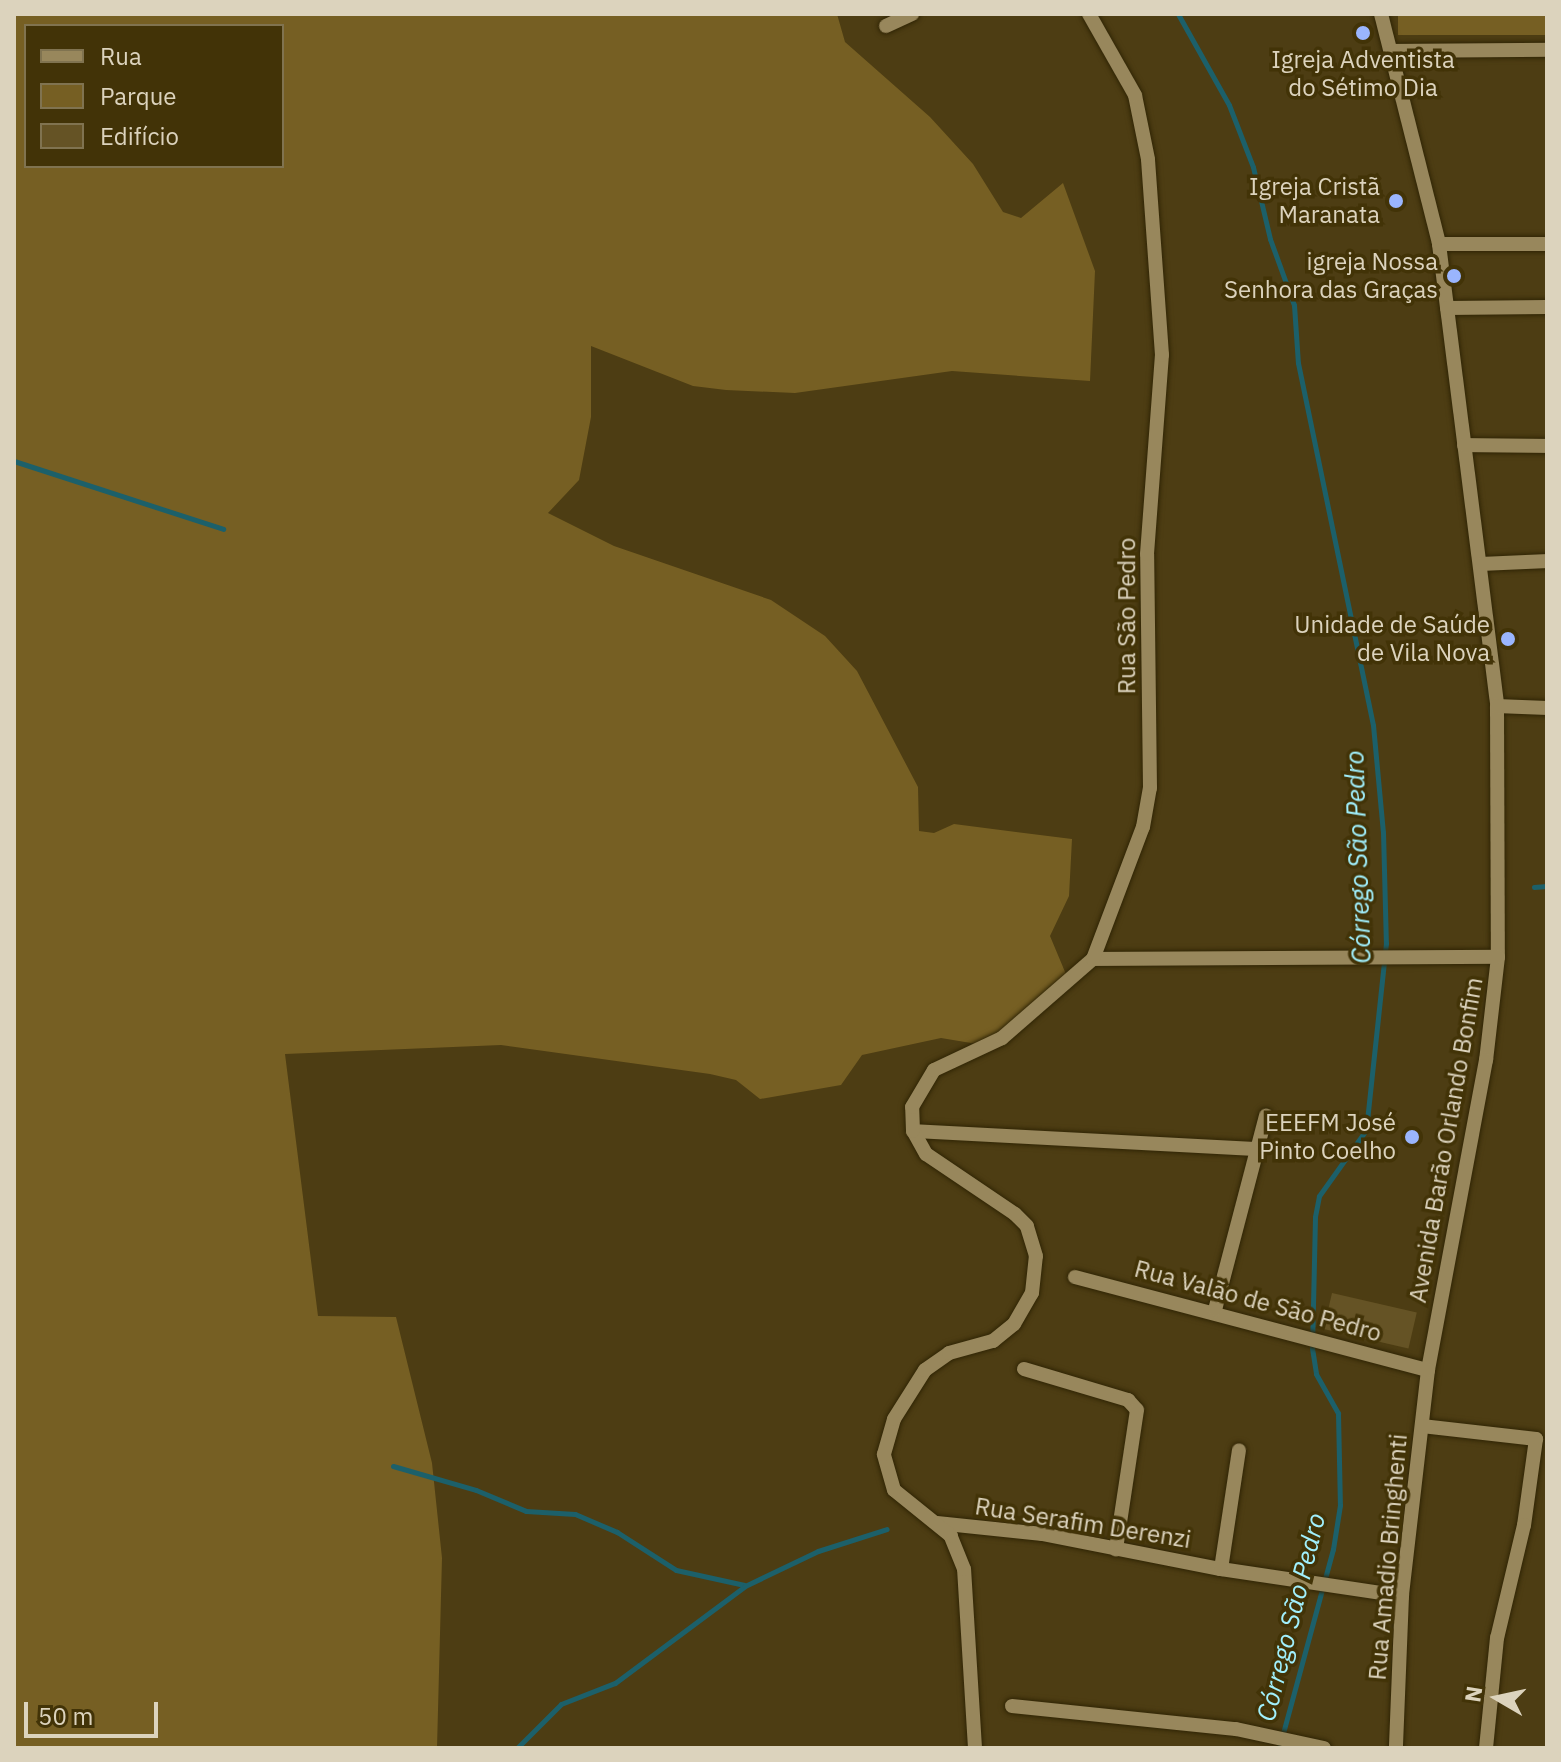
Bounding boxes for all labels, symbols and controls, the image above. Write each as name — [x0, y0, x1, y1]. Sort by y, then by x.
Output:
legend — [24, 24, 284, 168]
marker: Igreja Adventista do Sétimo Dia — [1354, 24, 1372, 42]
text: Rua — [100, 40, 142, 72]
place label: Igreja Adventista do Sétimo Dia — [1271, 46, 1455, 102]
text: Parque — [100, 80, 177, 112]
text: Edifício — [100, 120, 179, 152]
place label: Igreja Cristã Maranata — [1249, 173, 1380, 229]
marker: Igreja Cristã Maranata — [1387, 192, 1405, 210]
place label: igreja Nossa Senhora das Graças — [1224, 248, 1438, 304]
marker: igreja Nossa Senhora das Graças — [1445, 267, 1463, 285]
street label: Rua São Pedro — [1113, 538, 1141, 694]
place label: Unidade de Saúde de Vila Nova — [1294, 611, 1490, 667]
marker: Unidade de Saúde de Vila Nova — [1497, 628, 1519, 650]
water label: Córrego São Pedro — [1339, 750, 1377, 964]
street label: Avenida Barão Orlando Bonfim — [1403, 975, 1489, 1305]
place label: EEEFM José Pinto Coelho — [1259, 1109, 1396, 1165]
marker: EEEFM José Pinto Coelho — [1403, 1128, 1421, 1146]
street label: Rua Valão de São Pedro — [1131, 1254, 1385, 1348]
street label: Rua Amadio Bringhenti — [1363, 1433, 1413, 1681]
street label: Rua Serafim Derenzi — [973, 1492, 1193, 1554]
water label: Córrego São Pedro — [1250, 1510, 1332, 1724]
north arrow — [1457, 1658, 1537, 1738]
text: N — [1457, 1684, 1488, 1704]
scale bar — [28, 1686, 162, 1736]
text: 50 m — [38, 1700, 93, 1732]

